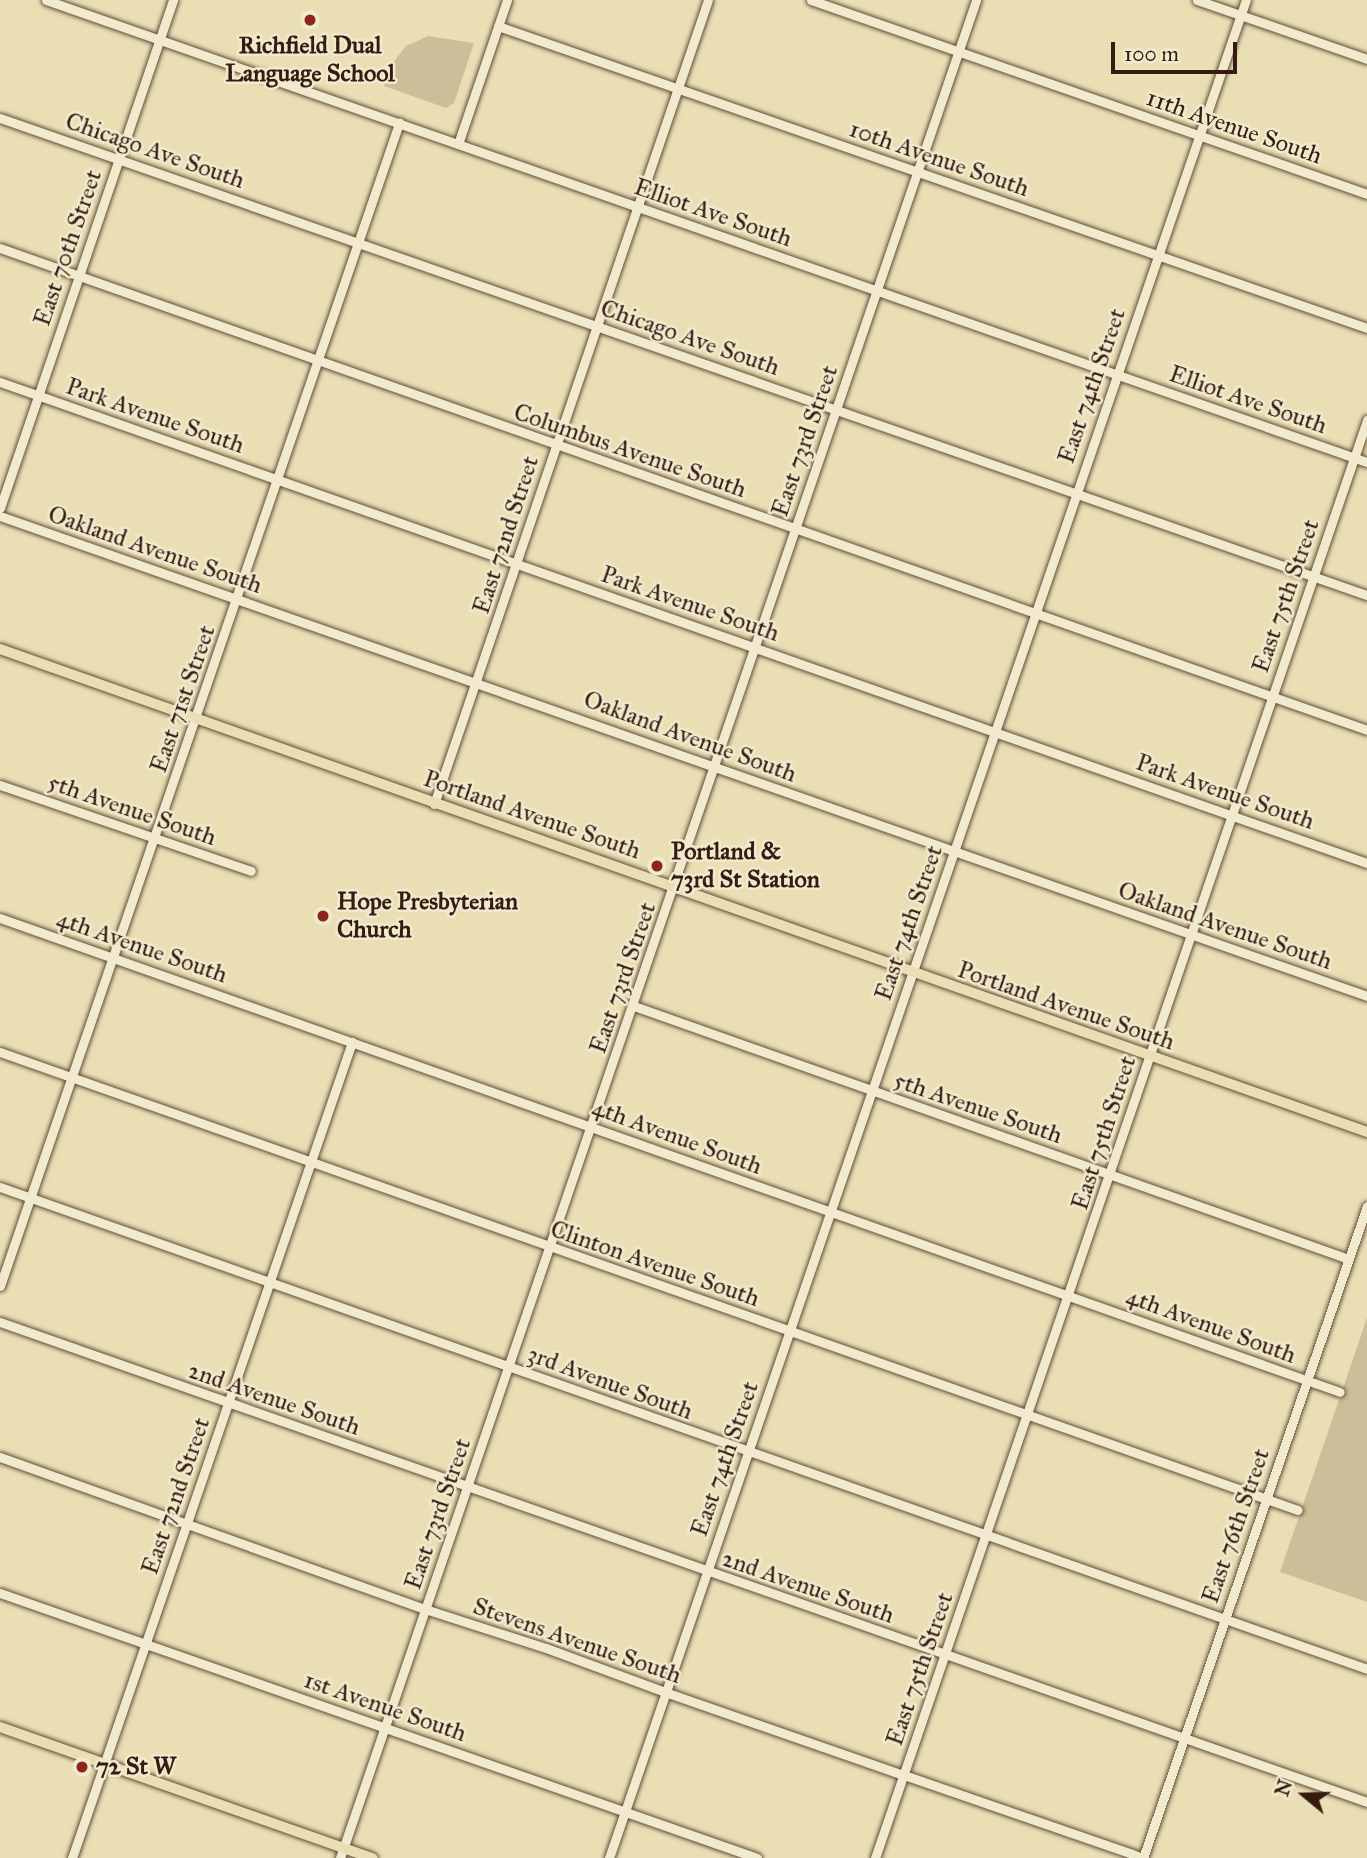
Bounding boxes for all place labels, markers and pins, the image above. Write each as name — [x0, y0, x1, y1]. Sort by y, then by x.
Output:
marker: Richfield Dual Language School — [302, 12, 318, 28]
place label: Richfield Dual Language School — [225, 32, 395, 88]
place label: Portland & 73rd St Station — [671, 838, 820, 894]
marker: Portland & 73rd St Station — [649, 858, 665, 874]
place label: Hope Presbyterian Church — [337, 888, 518, 944]
marker: Hope Presbyterian Church — [315, 908, 331, 924]
place label: 72 St W — [96, 1753, 176, 1781]
marker: 72 St W — [74, 1759, 90, 1775]

